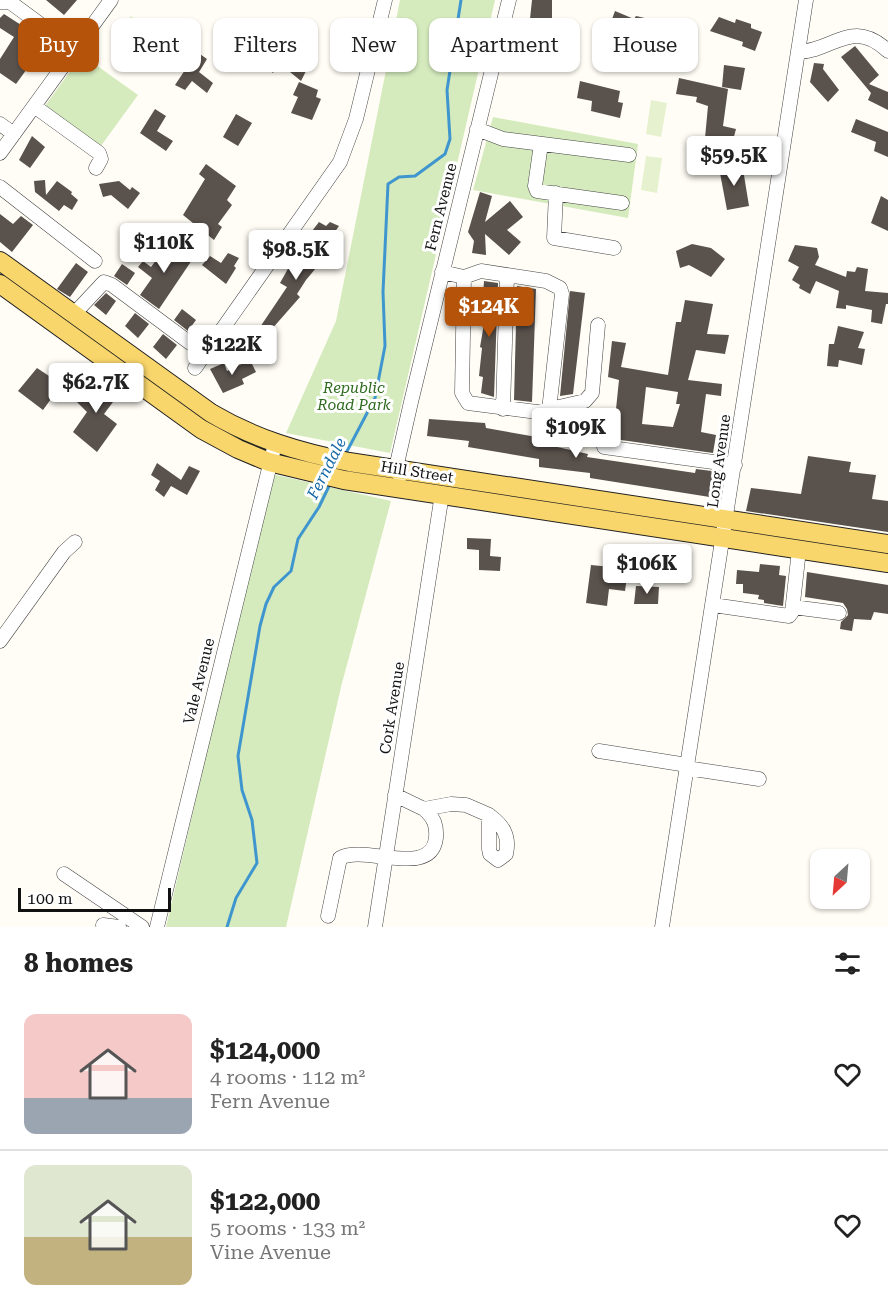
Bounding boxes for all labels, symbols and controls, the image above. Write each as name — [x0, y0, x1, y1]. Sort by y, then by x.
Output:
chip: Buy — [18, 18, 99, 72]
chip: Rent — [111, 18, 201, 72]
chip: Filters — [213, 18, 318, 72]
chip: New — [330, 18, 417, 72]
chip: Apartment — [429, 18, 580, 72]
chip: House — [592, 18, 698, 72]
pin: $59.5K — [685, 136, 783, 187]
text: $59.5K — [701, 143, 767, 167]
street label: Fern Avenue — [421, 161, 461, 253]
pin: $110K — [122, 223, 206, 274]
text: $110K — [134, 230, 194, 254]
pin: $98.5K — [247, 230, 345, 281]
text: $98.5K — [263, 237, 329, 261]
pin: $124K — [447, 287, 531, 338]
text: $124K — [459, 294, 519, 318]
pin: $122K — [190, 325, 274, 376]
text: $122K — [202, 332, 262, 356]
pin: $62.7K — [47, 363, 145, 414]
text: $62.7K — [63, 370, 129, 394]
park label: Republic Road Park — [316, 379, 392, 414]
pin: $109K — [534, 408, 618, 459]
street label: Long Avenue — [704, 413, 734, 509]
text: $109K — [546, 415, 606, 439]
water label: Ferndale — [302, 434, 350, 503]
street label: Hill Street — [379, 457, 455, 487]
pin: $106K — [605, 544, 689, 595]
text: $106K — [617, 551, 677, 575]
street label: Vale Avenue — [180, 636, 218, 726]
street label: Cork Avenue — [376, 661, 408, 755]
north arrow — [810, 849, 870, 909]
map controls — [810, 849, 870, 909]
scale bar — [18, 885, 171, 912]
text: 100 m — [27, 889, 73, 908]
icon: filters — [831, 947, 864, 980]
text: 8 homes — [24, 948, 133, 978]
text: $124,000 — [210, 1035, 320, 1065]
icon: home — [72, 1038, 144, 1110]
icon: heart — [831, 1058, 864, 1091]
text: 4 rooms · 112 m² — [210, 1065, 365, 1089]
text: Fern Avenue — [210, 1089, 330, 1113]
text: $122,000 — [210, 1186, 320, 1216]
icon: home — [72, 1189, 144, 1261]
icon: heart — [831, 1209, 864, 1242]
text: 5 rooms · 133 m² — [210, 1216, 365, 1240]
text: Vine Avenue — [210, 1240, 331, 1264]

